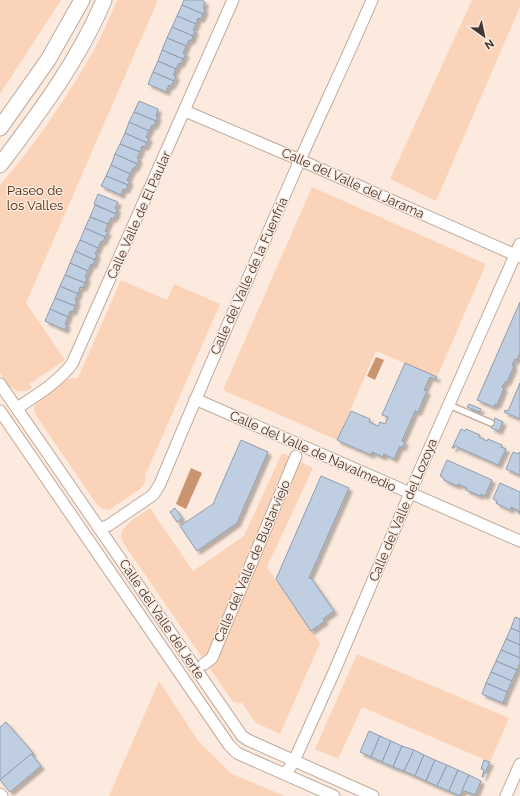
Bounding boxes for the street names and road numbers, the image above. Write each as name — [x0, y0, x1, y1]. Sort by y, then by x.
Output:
street label: Calle del Valle del Jarama — [279, 145, 427, 221]
street label: Calle Valle de El Paular — [104, 148, 174, 281]
street label: Calle del Valle de la Fuenfría — [207, 195, 291, 357]
street label: Calle del Valle de Navalmedio — [228, 407, 399, 495]
street label: Calle del Valle del Lozoya — [366, 436, 440, 584]
street label: Calle del Valle de Bustarviejo — [211, 477, 293, 644]
street label: Calle del Valle del Jerte — [116, 556, 208, 682]

